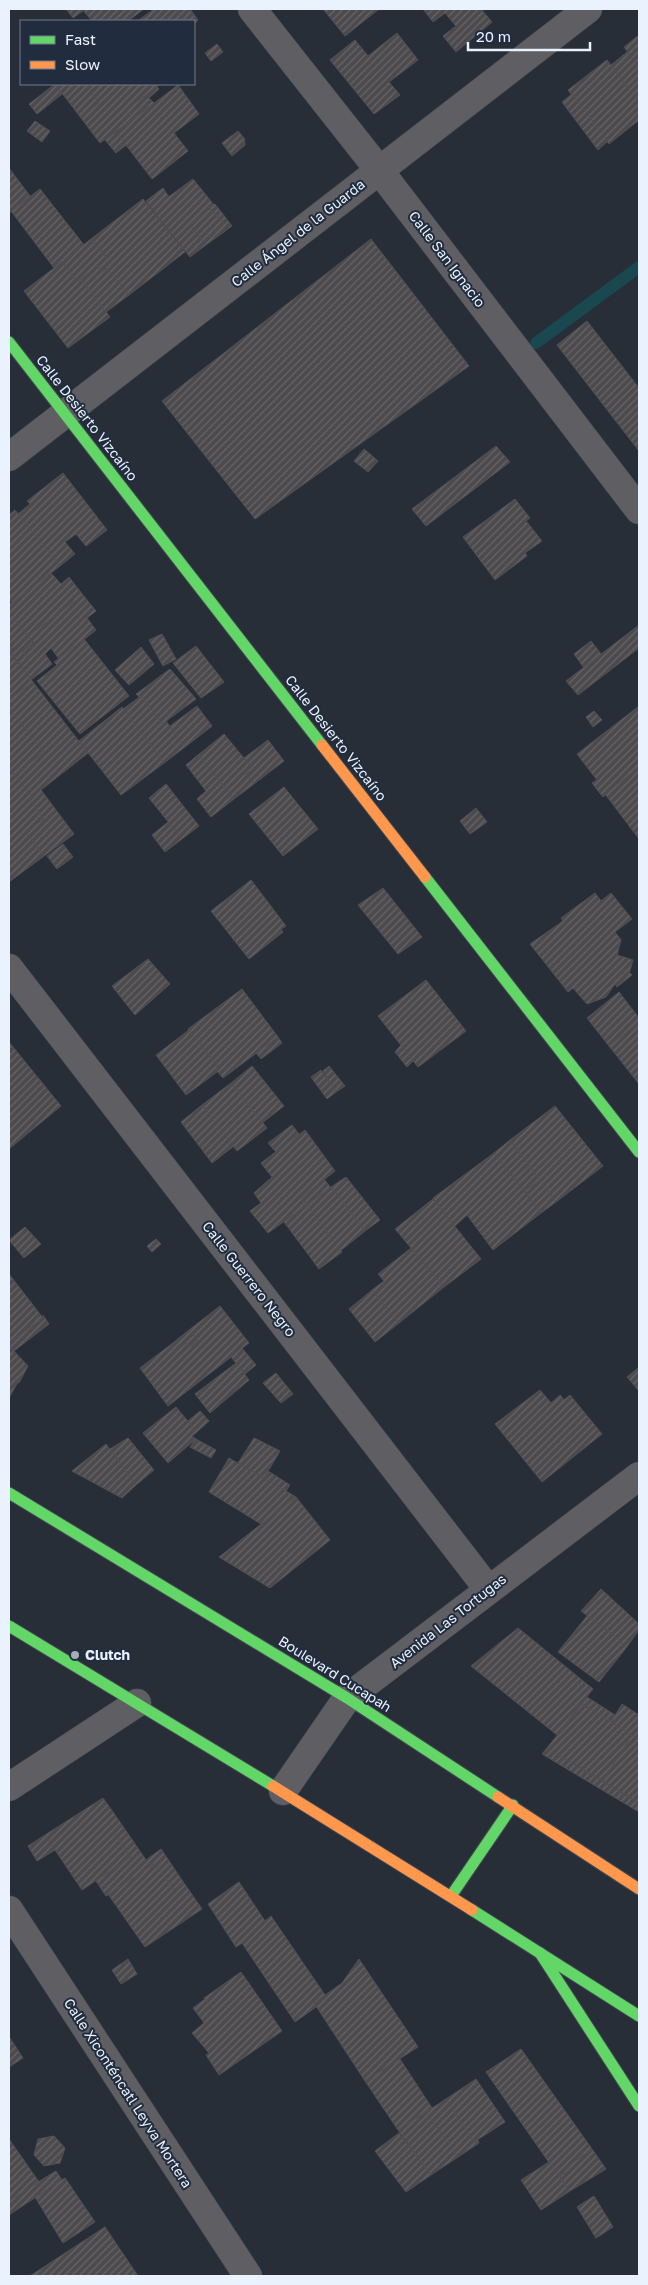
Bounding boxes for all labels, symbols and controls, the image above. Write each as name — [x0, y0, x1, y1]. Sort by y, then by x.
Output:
legend — [20, 20, 195, 85]
scale bar — [468, 20, 590, 52]
text: 20 m — [476, 27, 511, 45]
text: Fast — [65, 30, 96, 48]
text: Slow — [65, 55, 100, 73]
street label: Calle Ángel de la Guarda — [228, 175, 368, 290]
street label: Calle San Ignacio — [406, 207, 489, 310]
street label: Calle Desierto Vizcaíno — [33, 351, 142, 484]
street label: Calle Desierto Vizcaíno — [282, 671, 391, 804]
street label: Calle Guerrero Negro — [199, 1218, 300, 1340]
street label: Avenida Las Tortugas — [386, 1570, 509, 1671]
street label: Boulevard Cucapah — [276, 1632, 395, 1715]
place label: Clutch — [85, 1646, 130, 1663]
marker: Clutch — [69, 1649, 81, 1661]
street label: Calle Xiconténcatl Leyva Mortera — [61, 1995, 196, 2191]

